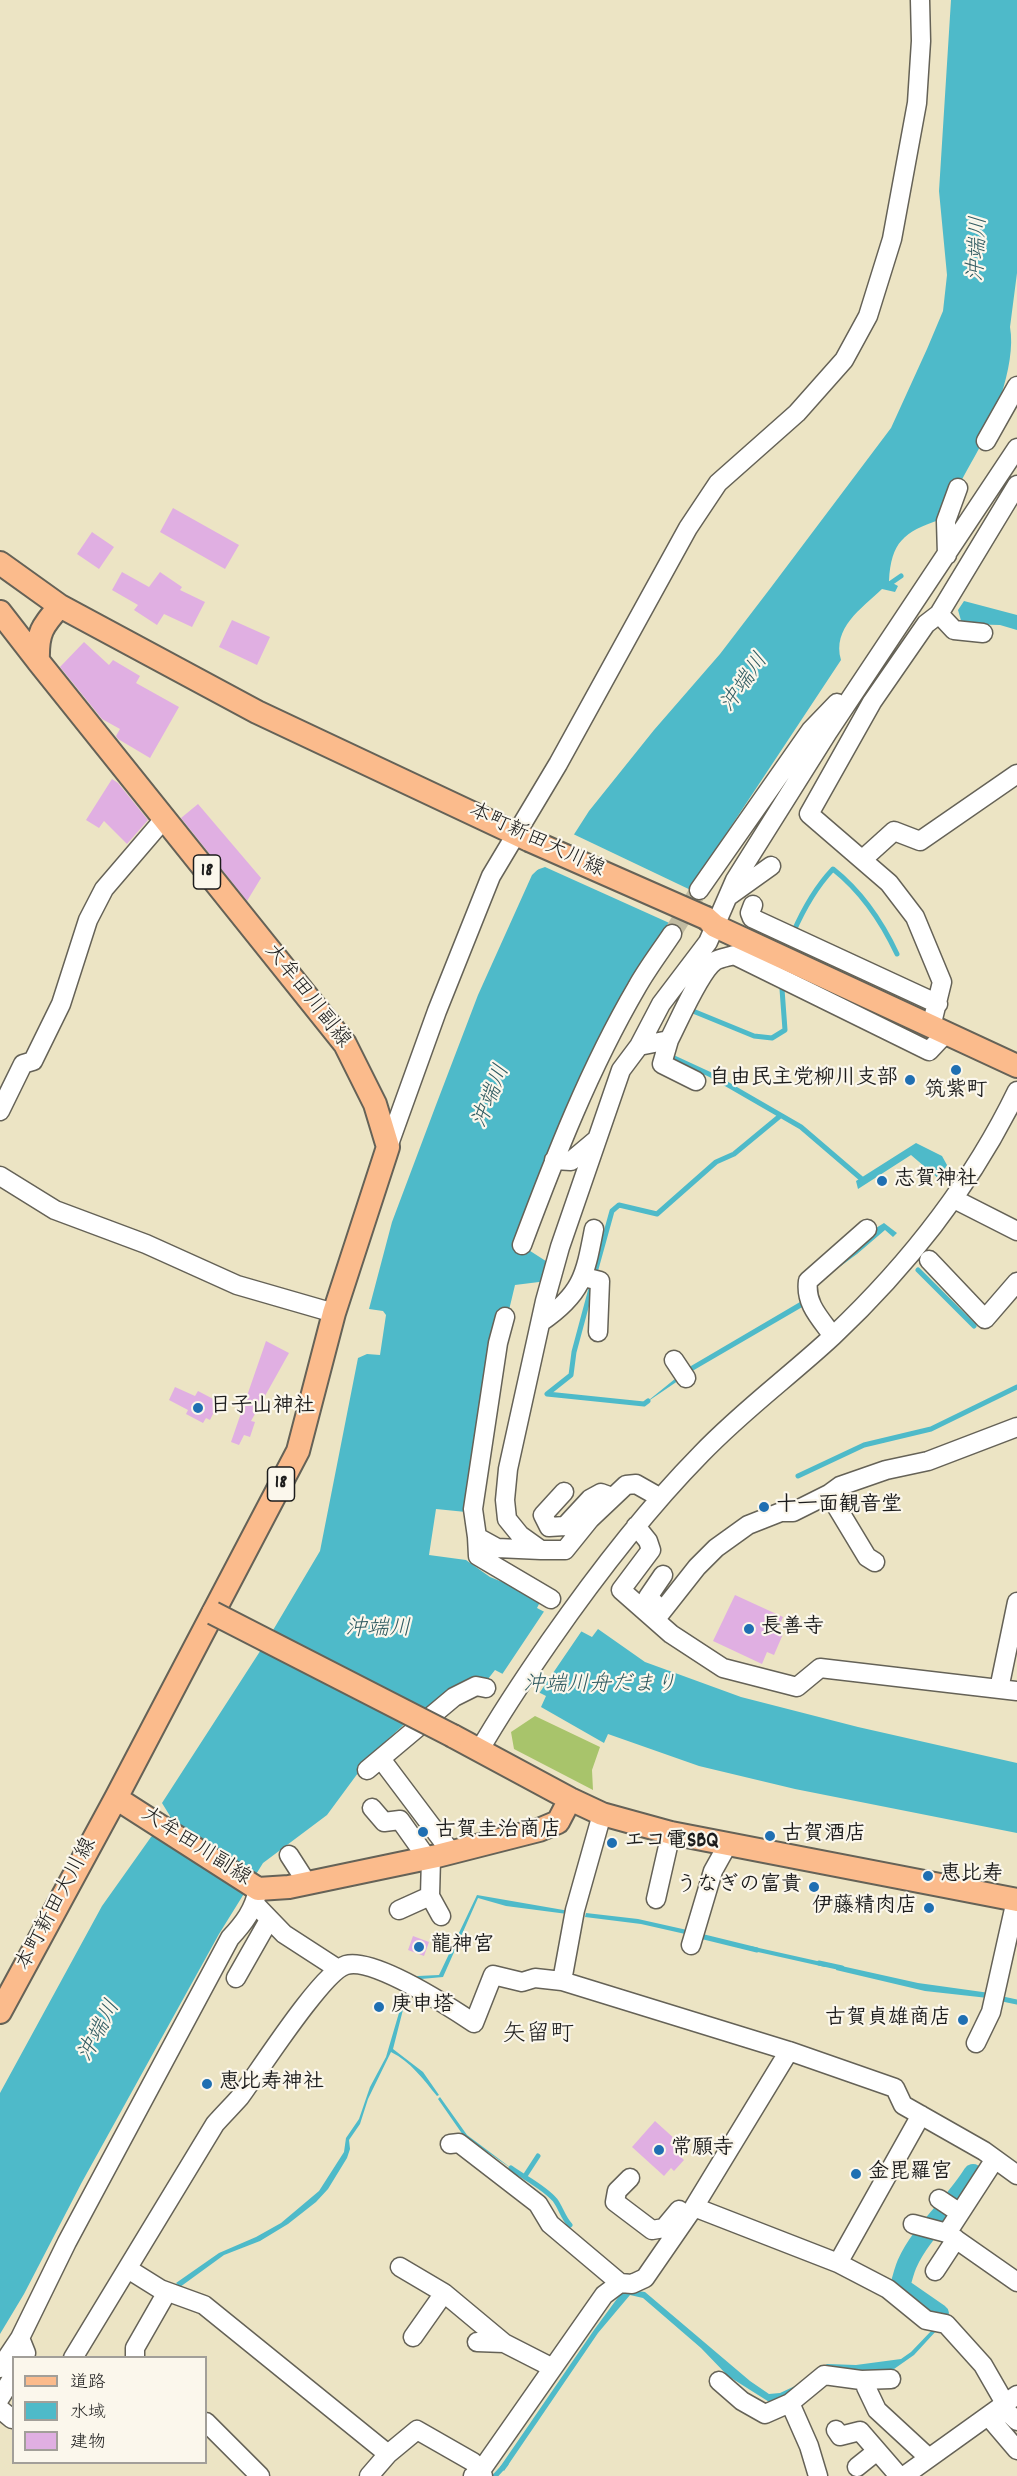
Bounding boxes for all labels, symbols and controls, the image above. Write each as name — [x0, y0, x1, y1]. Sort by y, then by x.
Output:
water label: 沖端川 — [965, 215, 995, 283]
water label: 沖端川 — [716, 649, 776, 719]
street label: 本町新田大川線 — [464, 800, 608, 884]
road number: 18 — [194, 855, 220, 889]
street label: 大牟田川副線 — [257, 940, 355, 1054]
water label: 沖端川 — [468, 1061, 518, 1133]
marker: 筑紫町 — [949, 1063, 963, 1077]
place label: 自由民主党柳川支部 — [709, 1067, 898, 1093]
marker: 自由民主党柳川支部 — [903, 1073, 917, 1087]
place label: 筑紫町 — [925, 1079, 987, 1105]
place label: 志賀神社 — [894, 1168, 978, 1194]
marker: 志賀神社 — [875, 1174, 889, 1188]
place label: 日子山神社 — [210, 1395, 315, 1421]
marker: 日子山神社 — [191, 1401, 205, 1415]
road number: 18 — [268, 1467, 294, 1501]
place label: 十一面観音堂 — [776, 1494, 902, 1520]
marker: 十一面観音堂 — [757, 1500, 771, 1514]
place label: 長善寺 — [761, 1616, 824, 1642]
water label: 沖端川 — [345, 1618, 411, 1644]
marker: 長善寺 — [742, 1622, 756, 1636]
water label: 沖端川舟だまり — [523, 1674, 677, 1700]
street label: 大牟田川副線 — [135, 1803, 255, 1893]
place label: 古賀圭治商店 — [435, 1819, 561, 1845]
place label: 古賀酒店 — [782, 1823, 866, 1849]
marker: 古賀圭治商店 — [416, 1825, 430, 1839]
marker: 古賀酒店 — [763, 1829, 777, 1843]
place label: エコ電SBQ — [624, 1830, 718, 1856]
street label: 本町新田大川線 — [12, 1834, 104, 1976]
marker: エコ電SBQ — [605, 1836, 619, 1850]
place label: 恵比寿 — [940, 1863, 1003, 1889]
marker: 恵比寿 — [921, 1869, 935, 1883]
place label: うなぎの富貴 — [676, 1874, 802, 1900]
marker: うなぎの富貴 — [807, 1880, 821, 1894]
place label: 伊藤精肉店 — [812, 1895, 917, 1921]
marker: 伊藤精肉店 — [922, 1901, 936, 1915]
place label: 龍神宮 — [431, 1934, 494, 1960]
marker: 龍神宮 — [412, 1940, 426, 1954]
place label: 庚申塔 — [391, 1994, 454, 2020]
water label: 沖端川 — [74, 1997, 128, 2067]
marker: 庚申塔 — [372, 2000, 386, 2014]
place label: 古賀貞雄商店 — [825, 2007, 951, 2033]
marker: 古賀貞雄商店 — [956, 2013, 970, 2027]
district label: 矢留町 — [502, 2023, 574, 2051]
place label: 恵比寿神社 — [219, 2071, 324, 2097]
marker: 恵比寿神社 — [200, 2077, 214, 2091]
place label: 常願寺 — [671, 2137, 734, 2163]
marker: 常願寺 — [652, 2143, 666, 2157]
place label: 金毘羅宮 — [868, 2161, 952, 2187]
marker: 金毘羅宮 — [849, 2167, 863, 2181]
legend — [12, 2356, 207, 2464]
text: 道路 — [70, 2371, 106, 2396]
text: 水域 — [70, 2401, 106, 2426]
text: 建物 — [70, 2431, 106, 2456]

